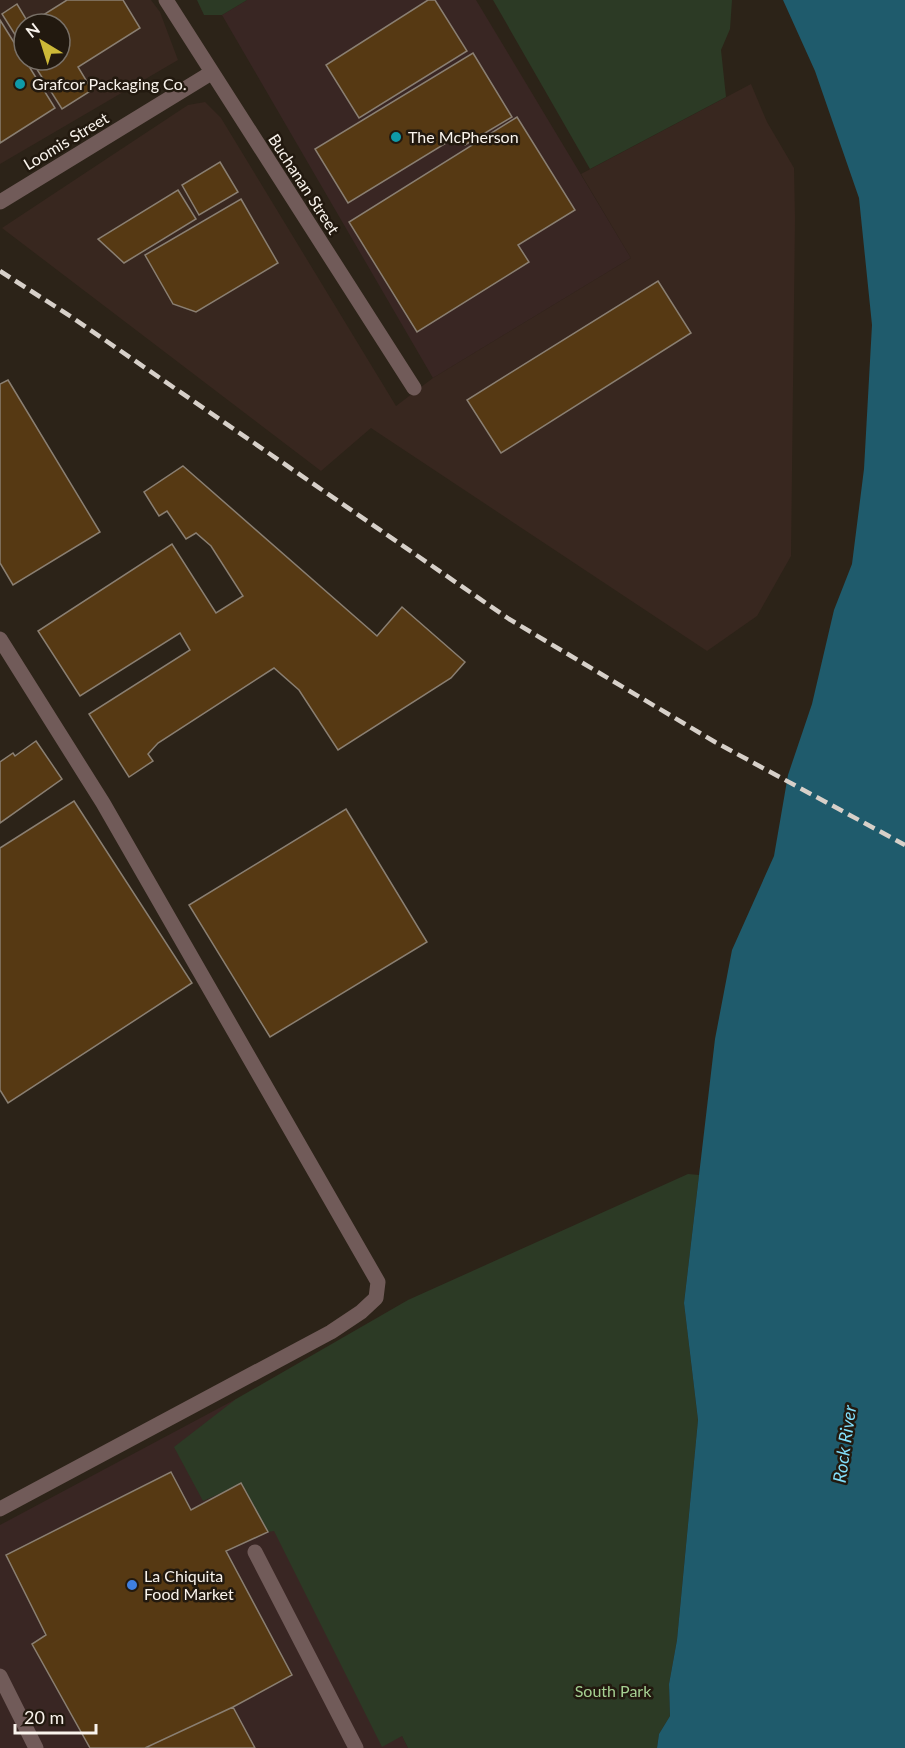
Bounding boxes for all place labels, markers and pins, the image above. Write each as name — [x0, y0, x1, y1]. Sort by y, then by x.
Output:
place label: Grafcor Packaging Co. — [32, 74, 187, 93]
marker: Grafcor Packaging Co. — [13, 77, 27, 91]
place label: The McPherson — [408, 127, 519, 146]
marker: The McPherson — [389, 130, 403, 144]
place label: La Chiquita Food Market — [144, 1566, 234, 1603]
marker: La Chiquita Food Market — [125, 1578, 139, 1592]

